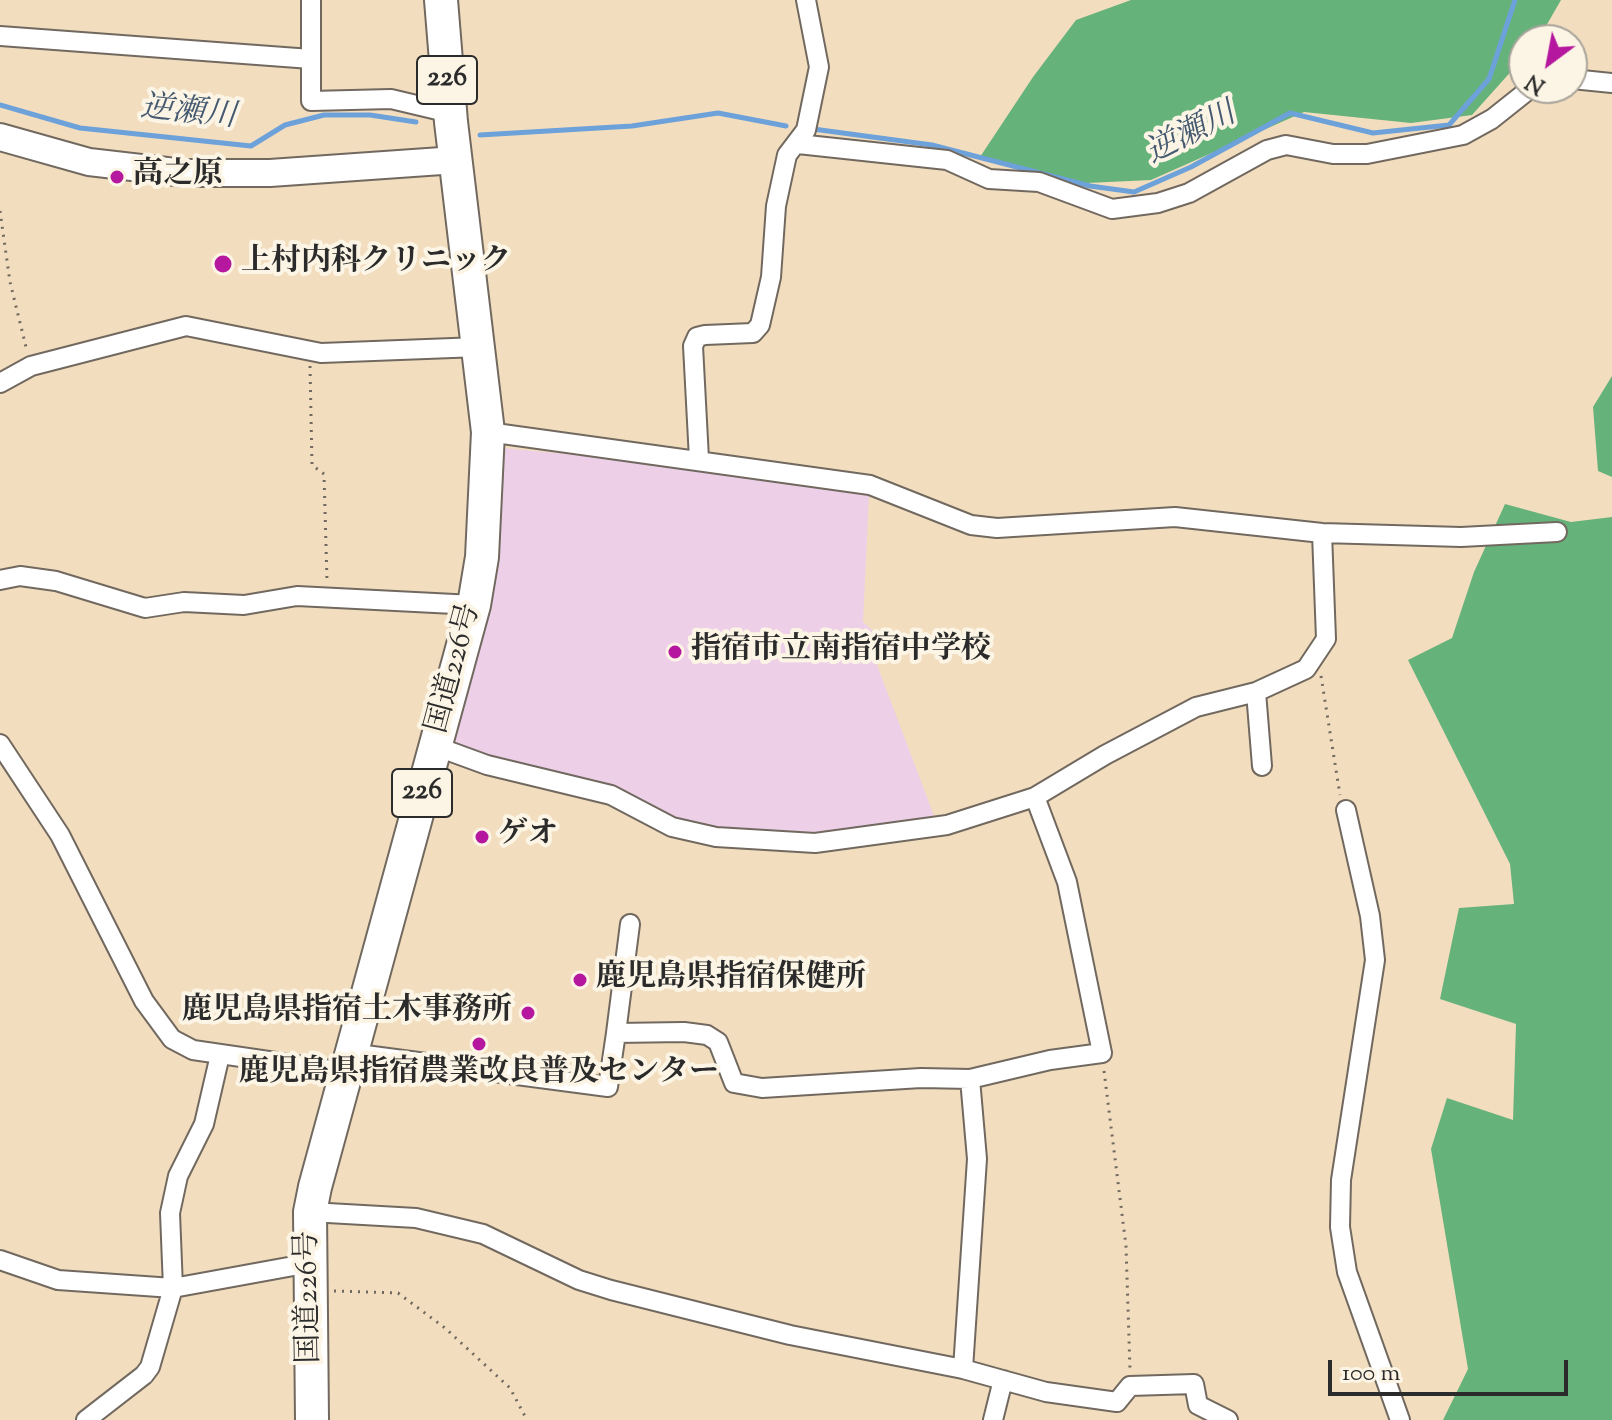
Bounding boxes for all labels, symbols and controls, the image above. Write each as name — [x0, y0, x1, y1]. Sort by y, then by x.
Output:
north arrow — [1508, 24, 1588, 104]
road number: 226 — [417, 56, 477, 104]
text: N — [1520, 64, 1552, 101]
water label: 逆瀬川 — [138, 91, 238, 139]
water label: 逆瀬川 — [1141, 97, 1243, 175]
place label: 高之原 — [133, 159, 223, 195]
marker: 高之原 — [108, 168, 126, 186]
place label: 上村内科クリニック — [241, 246, 511, 282]
marker: 上村内科クリニック — [212, 253, 234, 275]
street label: 国道226号 — [421, 600, 491, 738]
place label: 指宿市立南指宿中学校 — [691, 634, 991, 670]
marker: 指宿市立南指宿中学校 — [666, 643, 684, 661]
road number: 226 — [392, 769, 452, 817]
place label: ゲオ — [498, 819, 558, 855]
marker: ゲオ — [473, 828, 491, 846]
place label: 鹿児島県指宿保健所 — [596, 962, 866, 998]
marker: 鹿児島県指宿保健所 — [571, 971, 589, 989]
place label: 鹿児島県指宿土木事務所 — [182, 995, 512, 1031]
marker: 鹿児島県指宿土木事務所 — [519, 1004, 537, 1022]
marker: 鹿児島県指宿農業改良普及センター — [470, 1035, 488, 1053]
place label: 鹿児島県指宿農業改良普及センター — [239, 1057, 719, 1093]
street label: 国道226号 — [292, 1230, 330, 1364]
scale bar — [1332, 1344, 1572, 1394]
text: 100 m — [1342, 1357, 1400, 1391]

